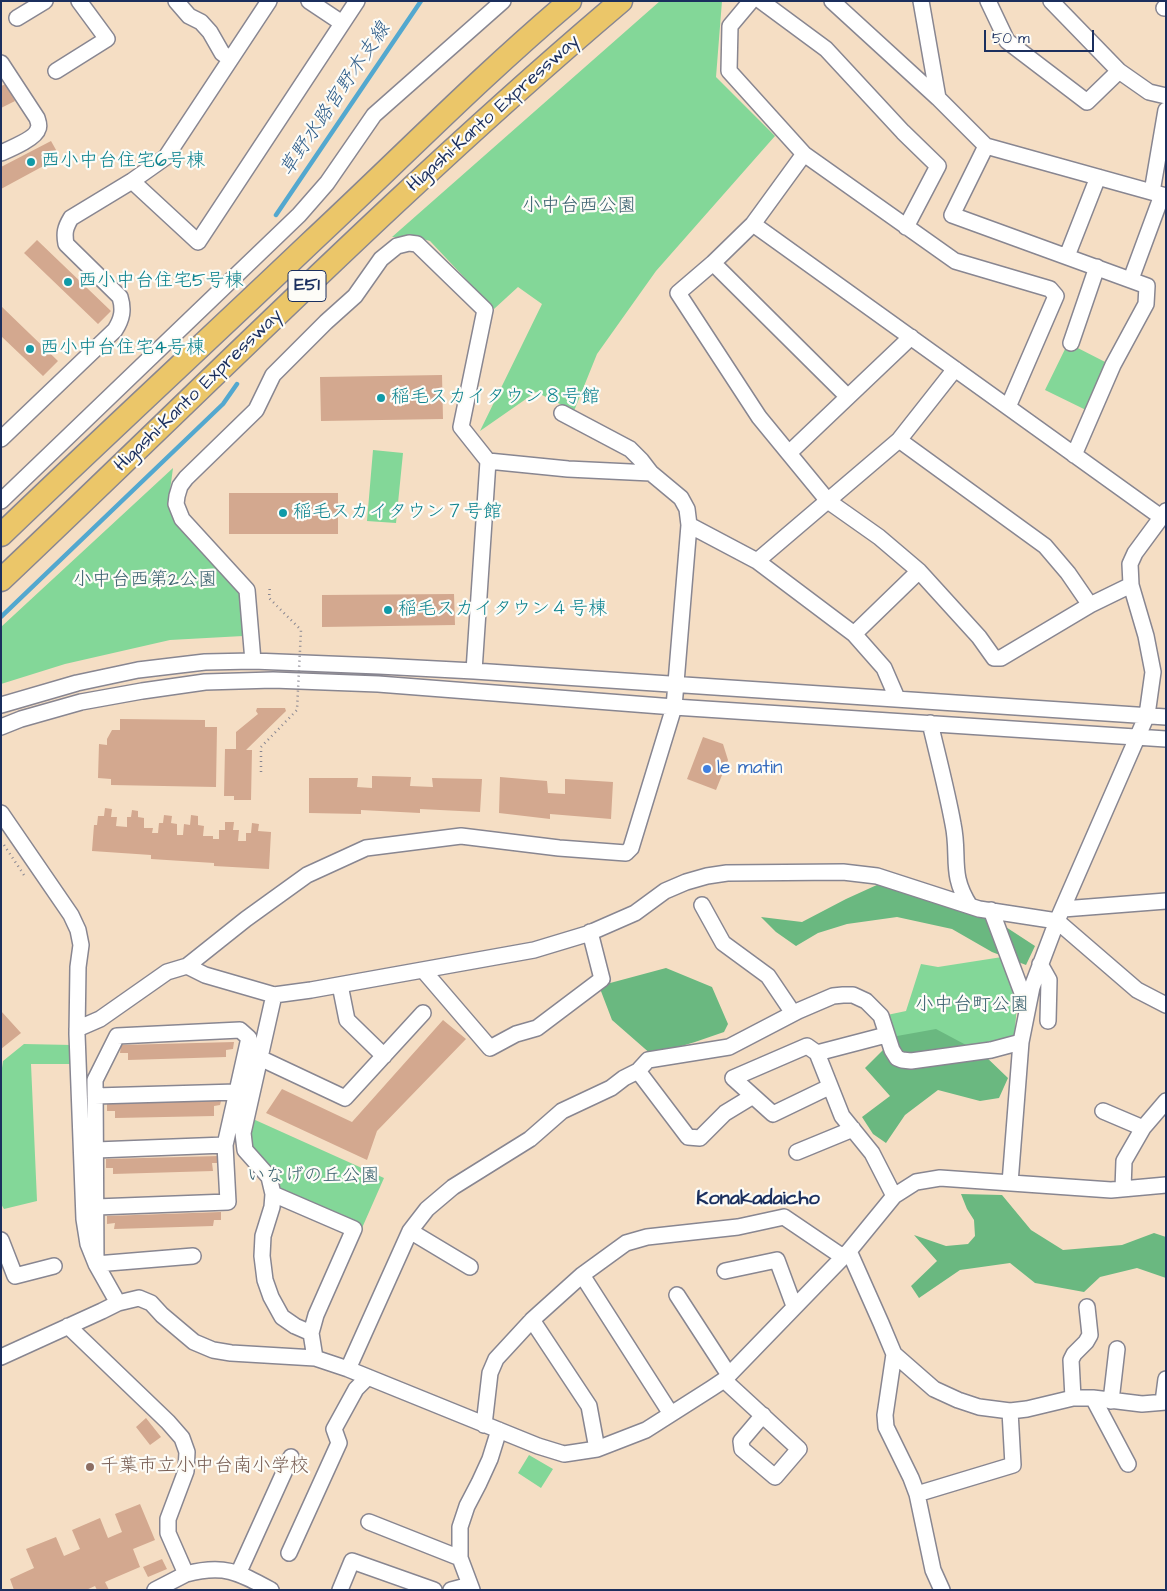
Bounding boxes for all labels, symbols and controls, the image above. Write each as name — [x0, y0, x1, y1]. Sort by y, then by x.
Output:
water label: 草野水路宮野木支線 — [276, 19, 396, 181]
scale bar — [987, 20, 1097, 52]
text: 50 m — [992, 28, 1030, 49]
street label: Higashi-Kanto Expressway — [403, 30, 585, 198]
place label: 西小中台住宅6号棟 — [41, 151, 205, 173]
marker: 西小中台住宅6号棟 — [25, 156, 37, 168]
park label: 小中台西公園 — [522, 196, 636, 218]
road number: E51 — [288, 270, 326, 302]
place label: 西小中台住宅5号棟 — [78, 271, 243, 293]
marker: 西小中台住宅5号棟 — [62, 276, 74, 288]
street label: Higashi-Kanto Expressway — [110, 305, 288, 477]
place label: 西小中台住宅4号棟 — [40, 338, 205, 360]
marker: 西小中台住宅4号棟 — [24, 343, 36, 355]
place label: 稲毛スカイタウン８号館 — [391, 387, 600, 409]
marker: 稲毛スカイタウン８号館 — [375, 392, 387, 404]
place label: 稲毛スカイタウン７号館 — [293, 502, 502, 524]
marker: 稲毛スカイタウン７号館 — [277, 507, 289, 519]
park label: 小中台西第2公園 — [73, 570, 217, 592]
place label: 稲毛スカイタウン４号棟 — [398, 599, 607, 621]
marker: 稲毛スカイタウン４号棟 — [382, 604, 394, 616]
place label: le matin — [717, 758, 782, 780]
marker: le matin — [701, 763, 713, 775]
park label: 小中台町公園 — [915, 995, 1029, 1017]
park label: いなげの丘公園 — [247, 1166, 379, 1188]
district label: Konakadaicho — [696, 1188, 820, 1212]
place label: 千葉市立小中台南小学校 — [100, 1456, 309, 1478]
marker: 千葉市立小中台南小学校 — [84, 1461, 96, 1473]

